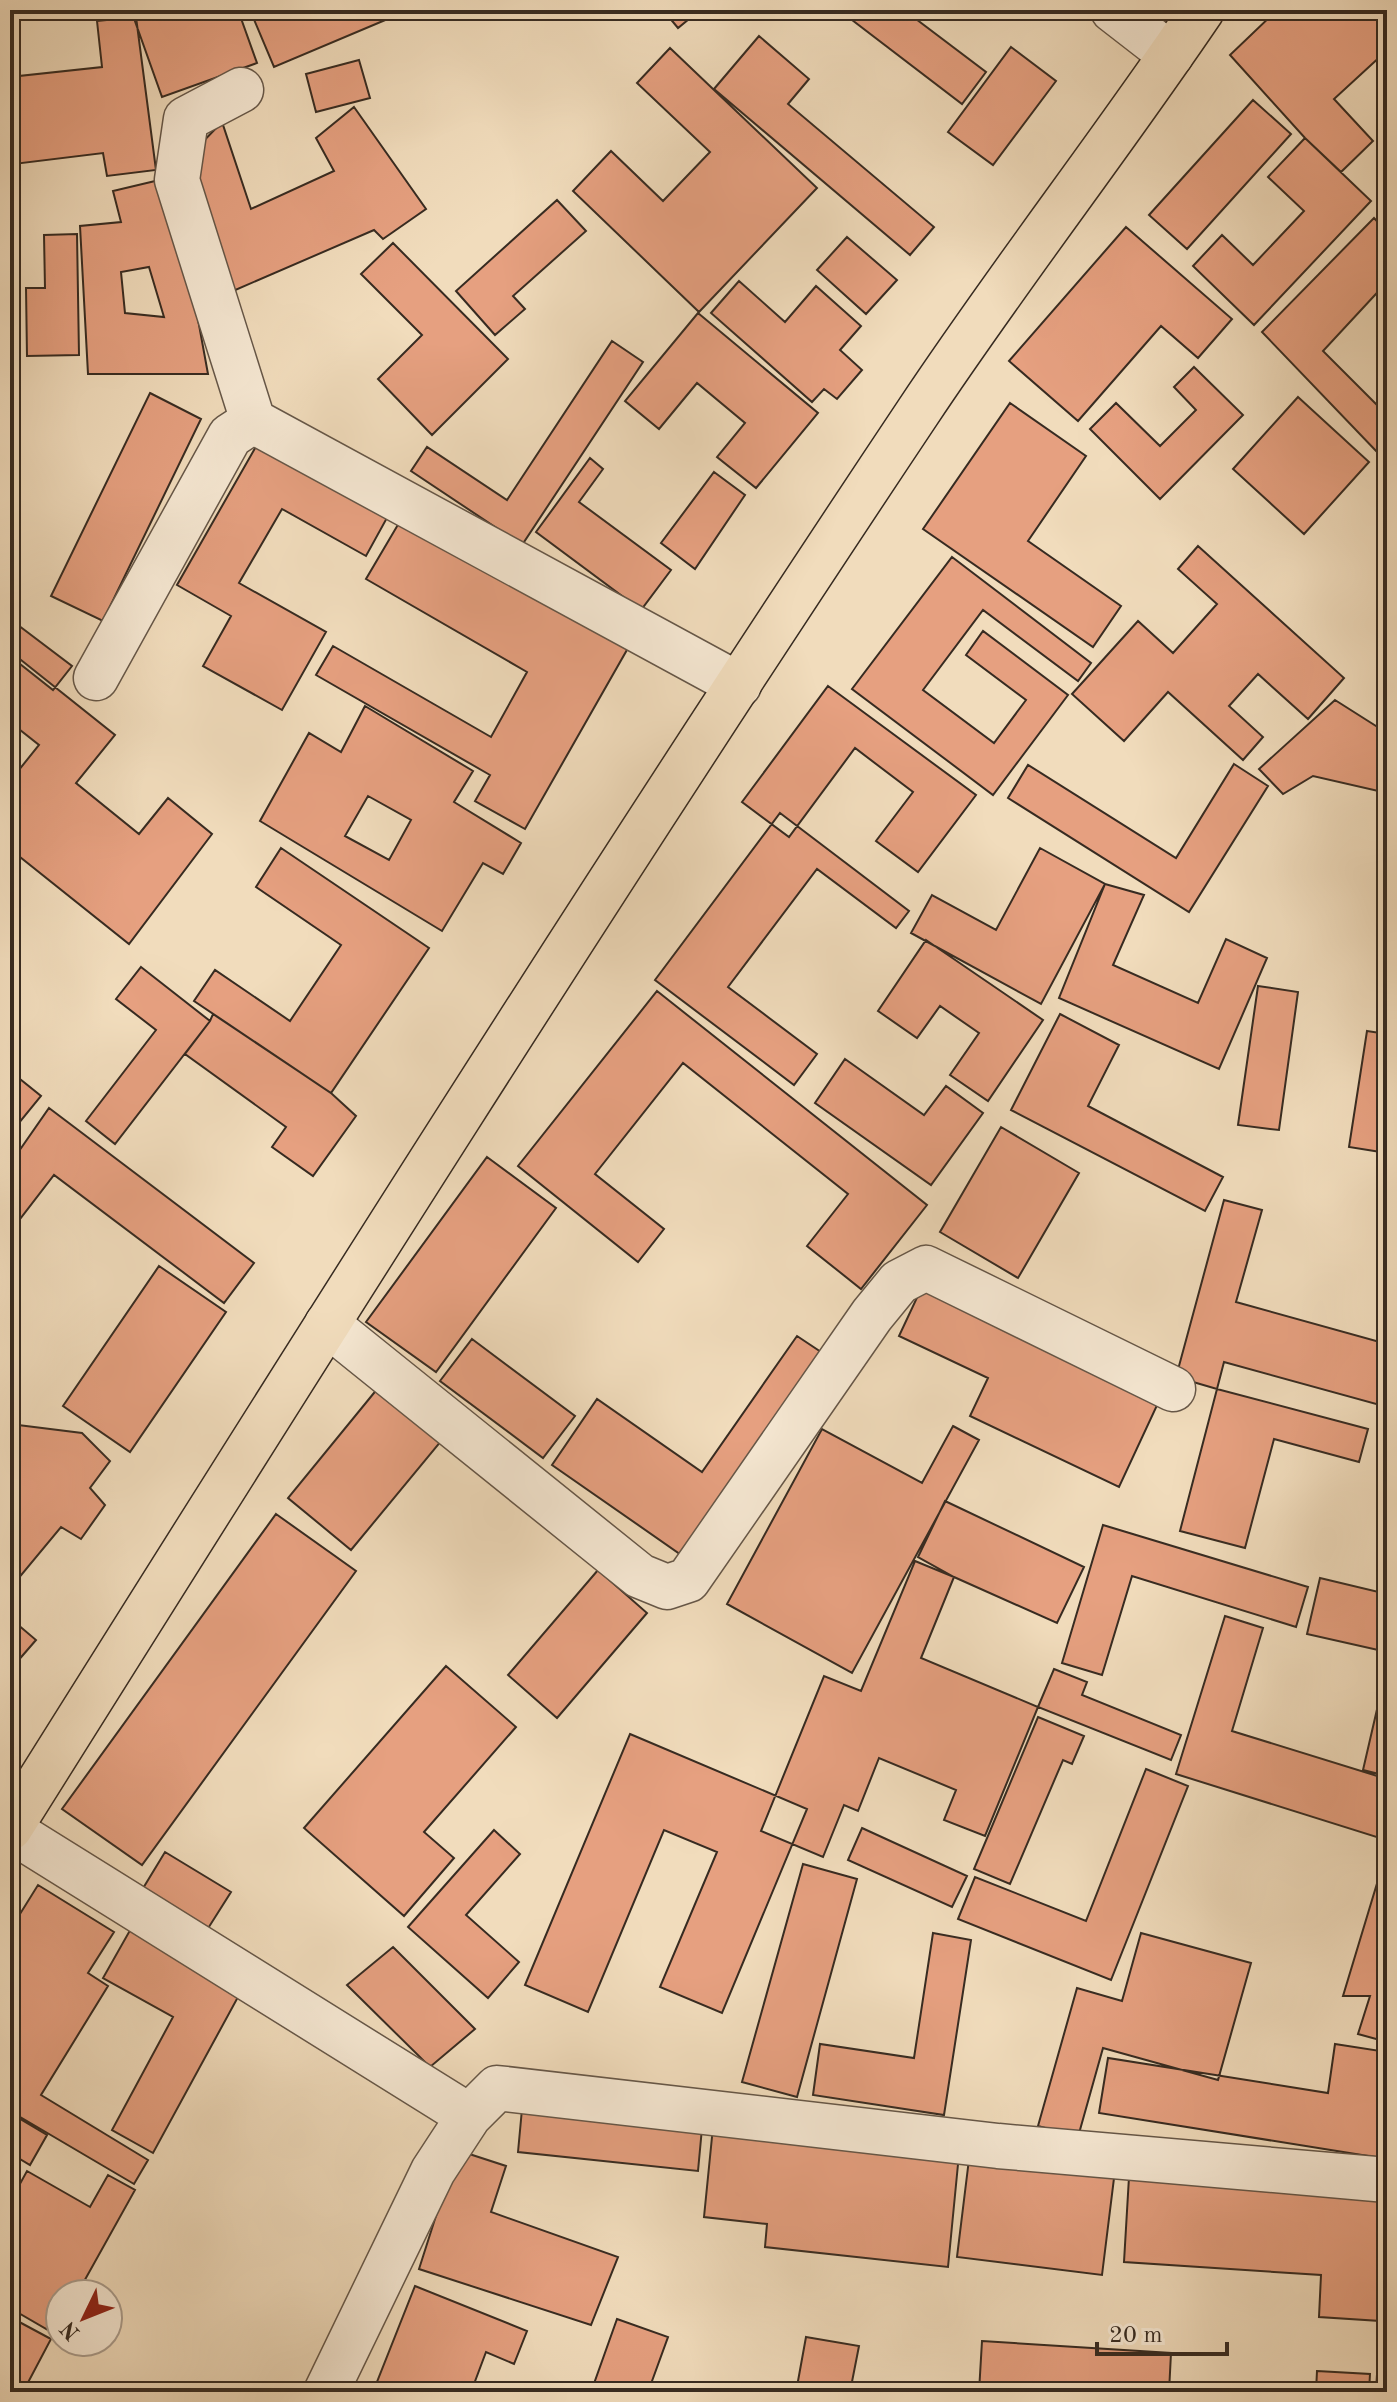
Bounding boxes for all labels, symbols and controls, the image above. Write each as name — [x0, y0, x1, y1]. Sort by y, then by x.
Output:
north arrow — [44, 2278, 124, 2358]
scale bar — [1097, 2306, 1227, 2356]
text: N — [57, 2316, 85, 2344]
text: 20 m — [1109, 2324, 1163, 2348]

